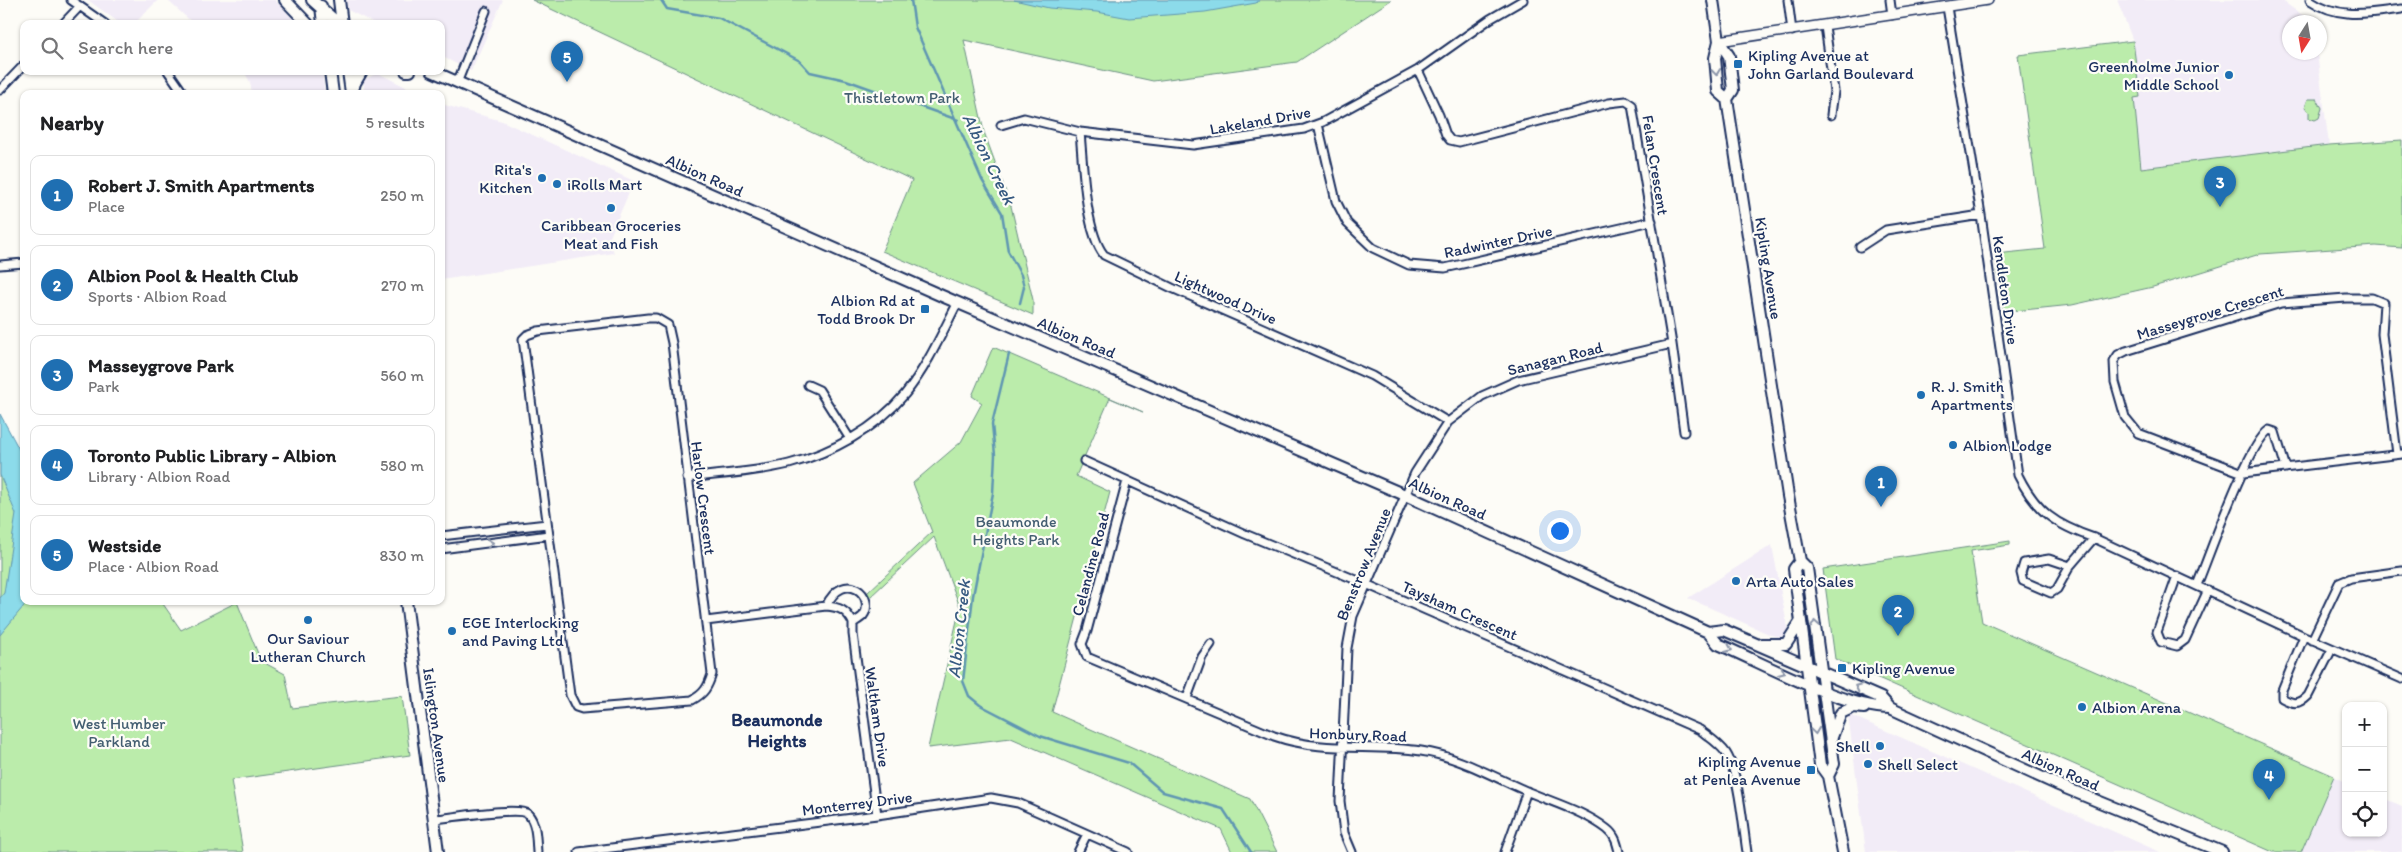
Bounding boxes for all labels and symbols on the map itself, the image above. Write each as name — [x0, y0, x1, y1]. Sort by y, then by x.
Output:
north arrow — [2282, 15, 2327, 60]
pin: 5 — [551, 41, 583, 82]
place label: Kipling Avenue at John Garland Boulevard — [1748, 46, 1914, 83]
place label: Greenholme Junior Middle School — [2088, 57, 2220, 94]
marker: Kipling Avenue at John Garland Boulevard — [1732, 58, 1744, 70]
one-way arrow — [1710, 68, 1721, 76]
marker: Greenholme Junior Middle School — [2223, 69, 2235, 81]
park label: Thistletown Park — [844, 88, 961, 107]
street label: Lakeland Drive — [1208, 102, 1312, 139]
water label: Albion Creek — [957, 110, 1021, 210]
street label: Felan Crescent — [1638, 114, 1673, 217]
street label: Albion Road — [663, 150, 747, 201]
place label: Rita's Kitchen — [479, 160, 532, 197]
pin: 3 — [2204, 166, 2236, 207]
marker: Rita's Kitchen — [536, 172, 548, 184]
place label: iRolls Mart — [567, 175, 642, 194]
marker: iRolls Mart — [551, 178, 563, 190]
marker: Caribbean Groceries Meat and Fish — [605, 202, 617, 214]
place label: Caribbean Groceries Meat and Fish — [541, 216, 681, 253]
street label: Kipling Avenue — [1751, 216, 1786, 321]
street label: Radwinter Drive — [1442, 221, 1554, 262]
street label: Kendleton Drive — [1988, 234, 2023, 346]
street label: Lightwood Drive — [1172, 266, 1280, 328]
street label: Masseygrove Crescent — [2134, 281, 2286, 344]
place label: Albion Rd at Todd Brook Dr — [817, 291, 915, 328]
marker: Albion Rd at Todd Brook Dr — [919, 303, 931, 315]
street label: Albion Road — [1035, 313, 1119, 362]
street label: Sanagan Road — [1505, 337, 1605, 380]
place label: R. J. Smith Apartments — [1931, 377, 2013, 414]
marker: R. J. Smith Apartments — [1915, 389, 1927, 401]
place label: Albion Lodge — [1963, 436, 2052, 455]
marker: Albion Lodge — [1947, 439, 1959, 451]
street label: Harlow Crescent — [687, 440, 720, 556]
pin: 1 — [1865, 466, 1897, 507]
street label: Albion Road — [1406, 473, 1490, 524]
street label: Benstrow Avenue — [1332, 505, 1395, 623]
street label: Celandine Road — [1068, 510, 1114, 618]
park label: Beaumonde Heights Park — [972, 512, 1060, 549]
your location — [1547, 518, 1573, 544]
one-way arrow — [486, 538, 494, 549]
place label: Arta Auto Sales — [1746, 572, 1854, 591]
marker: Arta Auto Sales — [1730, 575, 1742, 587]
street label: Taysham Crescent — [1399, 576, 1521, 644]
water label: Albion Creek — [943, 577, 975, 679]
pin: 2 — [1882, 595, 1914, 636]
place label: EGE Interlocking and Paving Ltd — [462, 613, 580, 650]
marker: Our Saviour Lutheran Church — [302, 614, 314, 626]
one-way arrow — [1810, 619, 1821, 627]
marker: EGE Interlocking and Paving Ltd — [446, 625, 458, 637]
place label: Our Saviour Lutheran Church — [250, 629, 366, 666]
one-way arrow — [1724, 642, 1733, 653]
place label: Kipling Avenue — [1852, 659, 1955, 678]
marker: Kipling Avenue — [1836, 662, 1848, 674]
street label: Islington Avenue — [419, 666, 454, 784]
street label: Waltham Drive — [861, 666, 894, 768]
one-way arrow — [1777, 666, 1786, 676]
one-way arrow — [1854, 683, 1863, 694]
place label: Albion Arena — [2092, 698, 2182, 717]
marker: Albion Arena — [2076, 701, 2088, 713]
district label: Beaumonde Heights — [731, 709, 823, 752]
park label: West Humber Parkland — [73, 714, 165, 751]
street label: Honbury Road — [1309, 723, 1407, 746]
one-way arrow — [1810, 727, 1820, 736]
place label: Shell — [1836, 737, 1870, 756]
marker: Shell — [1874, 740, 1886, 752]
street label: Albion Road — [2019, 744, 2103, 795]
place label: Kipling Avenue at Penlea Avenue — [1684, 752, 1801, 789]
place label: Shell Select — [1878, 755, 1958, 774]
marker: Shell Select — [1862, 758, 1874, 770]
pin: 4 — [2253, 759, 2285, 800]
marker: Kipling Avenue at Penlea Avenue — [1805, 764, 1817, 776]
street label: Monterrey Drive — [801, 787, 913, 820]

